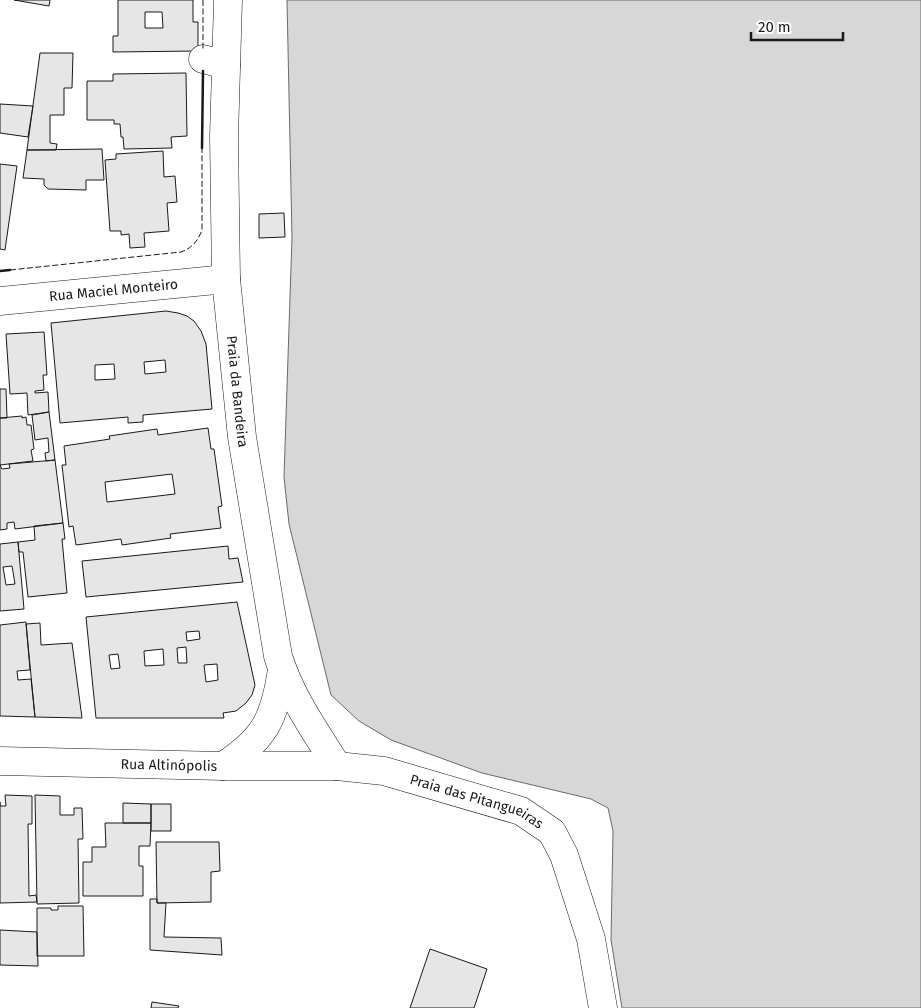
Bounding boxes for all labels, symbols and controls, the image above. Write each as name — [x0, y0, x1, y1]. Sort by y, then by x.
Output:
scale bar — [751, 10, 844, 42]
text: 20 m — [758, 18, 791, 36]
street label: Rua Maciel Monteiro — [48, 276, 179, 305]
street label: Praia da Bandeira — [223, 335, 252, 449]
street label: Rua Altinópolis — [120, 756, 218, 775]
street label: Praia das Pitangueiras — [408, 771, 547, 833]

